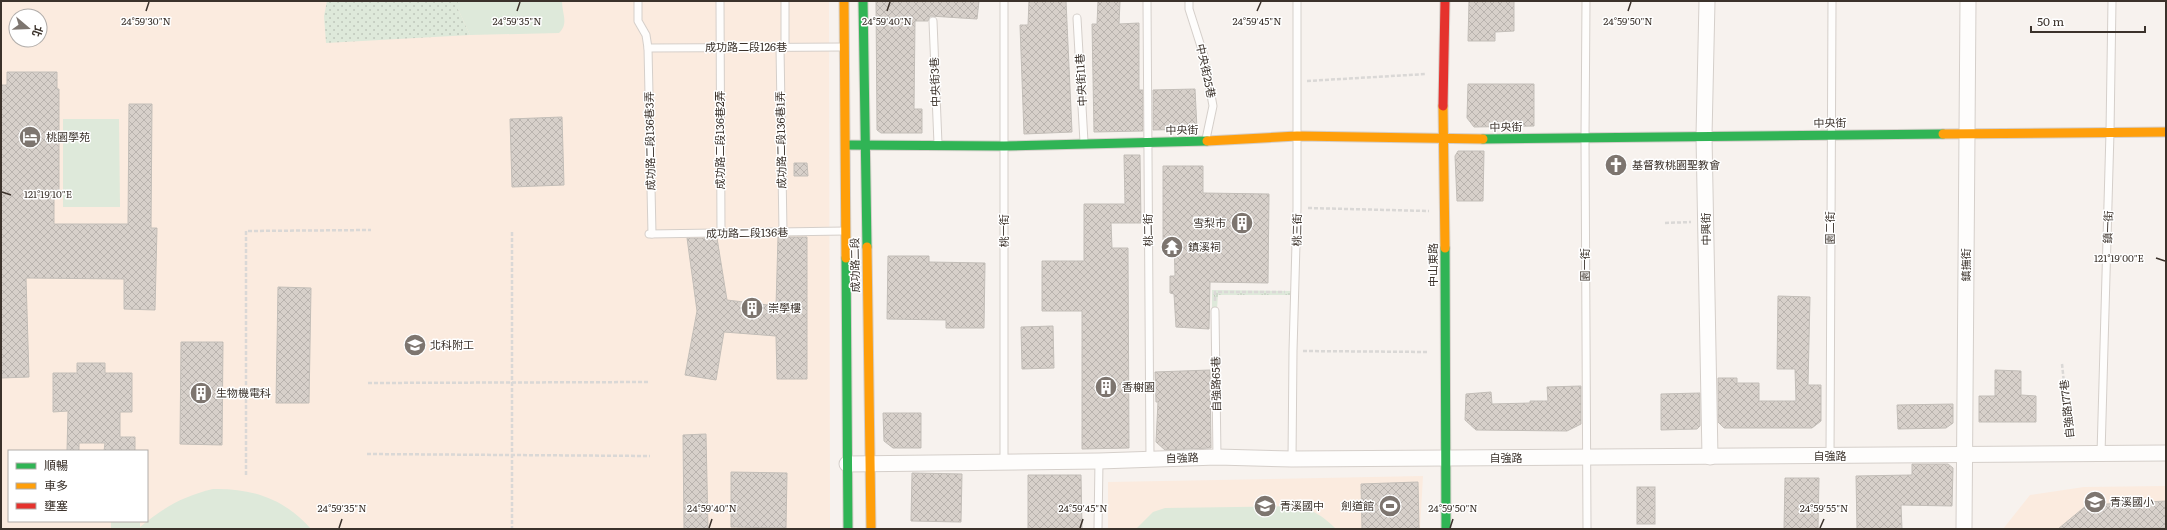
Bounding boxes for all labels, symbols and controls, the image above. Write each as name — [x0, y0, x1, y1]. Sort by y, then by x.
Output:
north arrow — [8, 8, 48, 48]
scale bar — [2031, 8, 2145, 34]
text: 50 m — [2037, 12, 2064, 30]
text: 24°59'30"N — [121, 13, 171, 28]
text: 24°59'35"N — [493, 13, 542, 28]
text: 24°59'40"N — [862, 13, 912, 28]
text: 24°59'45"N — [1232, 13, 1282, 28]
text: 24°59'50"N — [1603, 13, 1653, 28]
text: 北 — [29, 24, 48, 39]
street label: 成功路二段126巷 — [705, 38, 787, 54]
street label: 中央街25巷 — [1193, 42, 1221, 99]
street label: 中央街11巷 — [1071, 53, 1089, 107]
street label: 中央街3巷 — [925, 57, 943, 107]
street label: 成功路二段136巷3弄 — [640, 91, 658, 191]
street label: 成功路二段136巷2弄 — [711, 91, 727, 189]
street label: 成功路二段136巷1弄 — [771, 91, 789, 189]
street label: 中央街 — [1813, 114, 1847, 130]
street label: 中央街 — [1489, 118, 1523, 134]
street label: 中央街 — [1165, 121, 1199, 137]
hotel icon: 桃園學苑 — [17, 124, 43, 150]
place label: 桃園學苑 — [46, 128, 90, 144]
church icon: 基督教桃園聖教會 — [1603, 152, 1629, 178]
place label: 基督教桃園聖教會 — [1632, 156, 1720, 172]
text: 121°19'10"E — [24, 186, 72, 201]
building icon: 雪梨市 — [1229, 210, 1255, 236]
street label: 鎮一街 — [2098, 210, 2116, 244]
street label: 中興街 — [1697, 212, 1713, 246]
street label: 園二街 — [1821, 212, 1837, 245]
street label: 桃二街 — [1139, 213, 1155, 247]
street label: 桃三街 — [1288, 213, 1304, 247]
place label: 雪梨市 — [1193, 214, 1226, 230]
street label: 桃一街 — [995, 215, 1011, 248]
street label: 成功路二段136巷 — [706, 223, 788, 241]
temple icon: 鎮溪祠 — [1159, 234, 1185, 260]
street label: 成功路二段 — [846, 237, 862, 293]
place label: 鎮溪祠 — [1188, 238, 1221, 254]
street label: 中山東路 — [1424, 243, 1440, 287]
street label: 園一街 — [1576, 249, 1592, 282]
street label: 鎮撫街 — [1957, 249, 1973, 282]
text: 121°19'00"E — [2094, 250, 2144, 265]
building icon: 崇學樓 — [739, 295, 765, 321]
place label: 崇學樓 — [768, 299, 801, 315]
school or university icon: 北科附工 — [402, 332, 428, 358]
place label: 北科附工 — [430, 336, 474, 352]
street label: 自強路65巷 — [1207, 356, 1223, 412]
building icon: 香榭園 — [1093, 374, 1119, 400]
place label: 香榭園 — [1122, 378, 1155, 394]
street label: 自強路177巷 — [2055, 379, 2077, 439]
building icon: 生物機電科 — [188, 380, 214, 406]
place label: 生物機電科 — [216, 384, 271, 400]
street label: 自強路 — [1814, 447, 1847, 463]
street label: 自強路 — [1165, 448, 1199, 466]
street label: 自強路 — [1490, 449, 1523, 465]
legend — [8, 450, 148, 522]
text: 順暢 — [44, 456, 68, 474]
text: 車多 — [44, 476, 68, 494]
school or university icon: 青溪國小 — [2082, 489, 2108, 515]
school or university icon: 青溪國中 — [1252, 493, 1278, 519]
sports icon: 劍道館 — [1377, 493, 1403, 519]
place label: 青溪國小 — [2110, 493, 2154, 509]
text: 壅塞 — [44, 496, 68, 514]
place label: 青溪國中 — [1280, 497, 1324, 513]
place label: 劍道館 — [1341, 497, 1374, 513]
text: 24°59'35"N — [318, 500, 367, 515]
text: 24°59'40"N — [687, 500, 737, 515]
text: 24°59'45"N — [1058, 500, 1108, 515]
text: 24°59'50"N — [1428, 500, 1478, 515]
text: 24°59'55"N — [1800, 500, 1848, 515]

